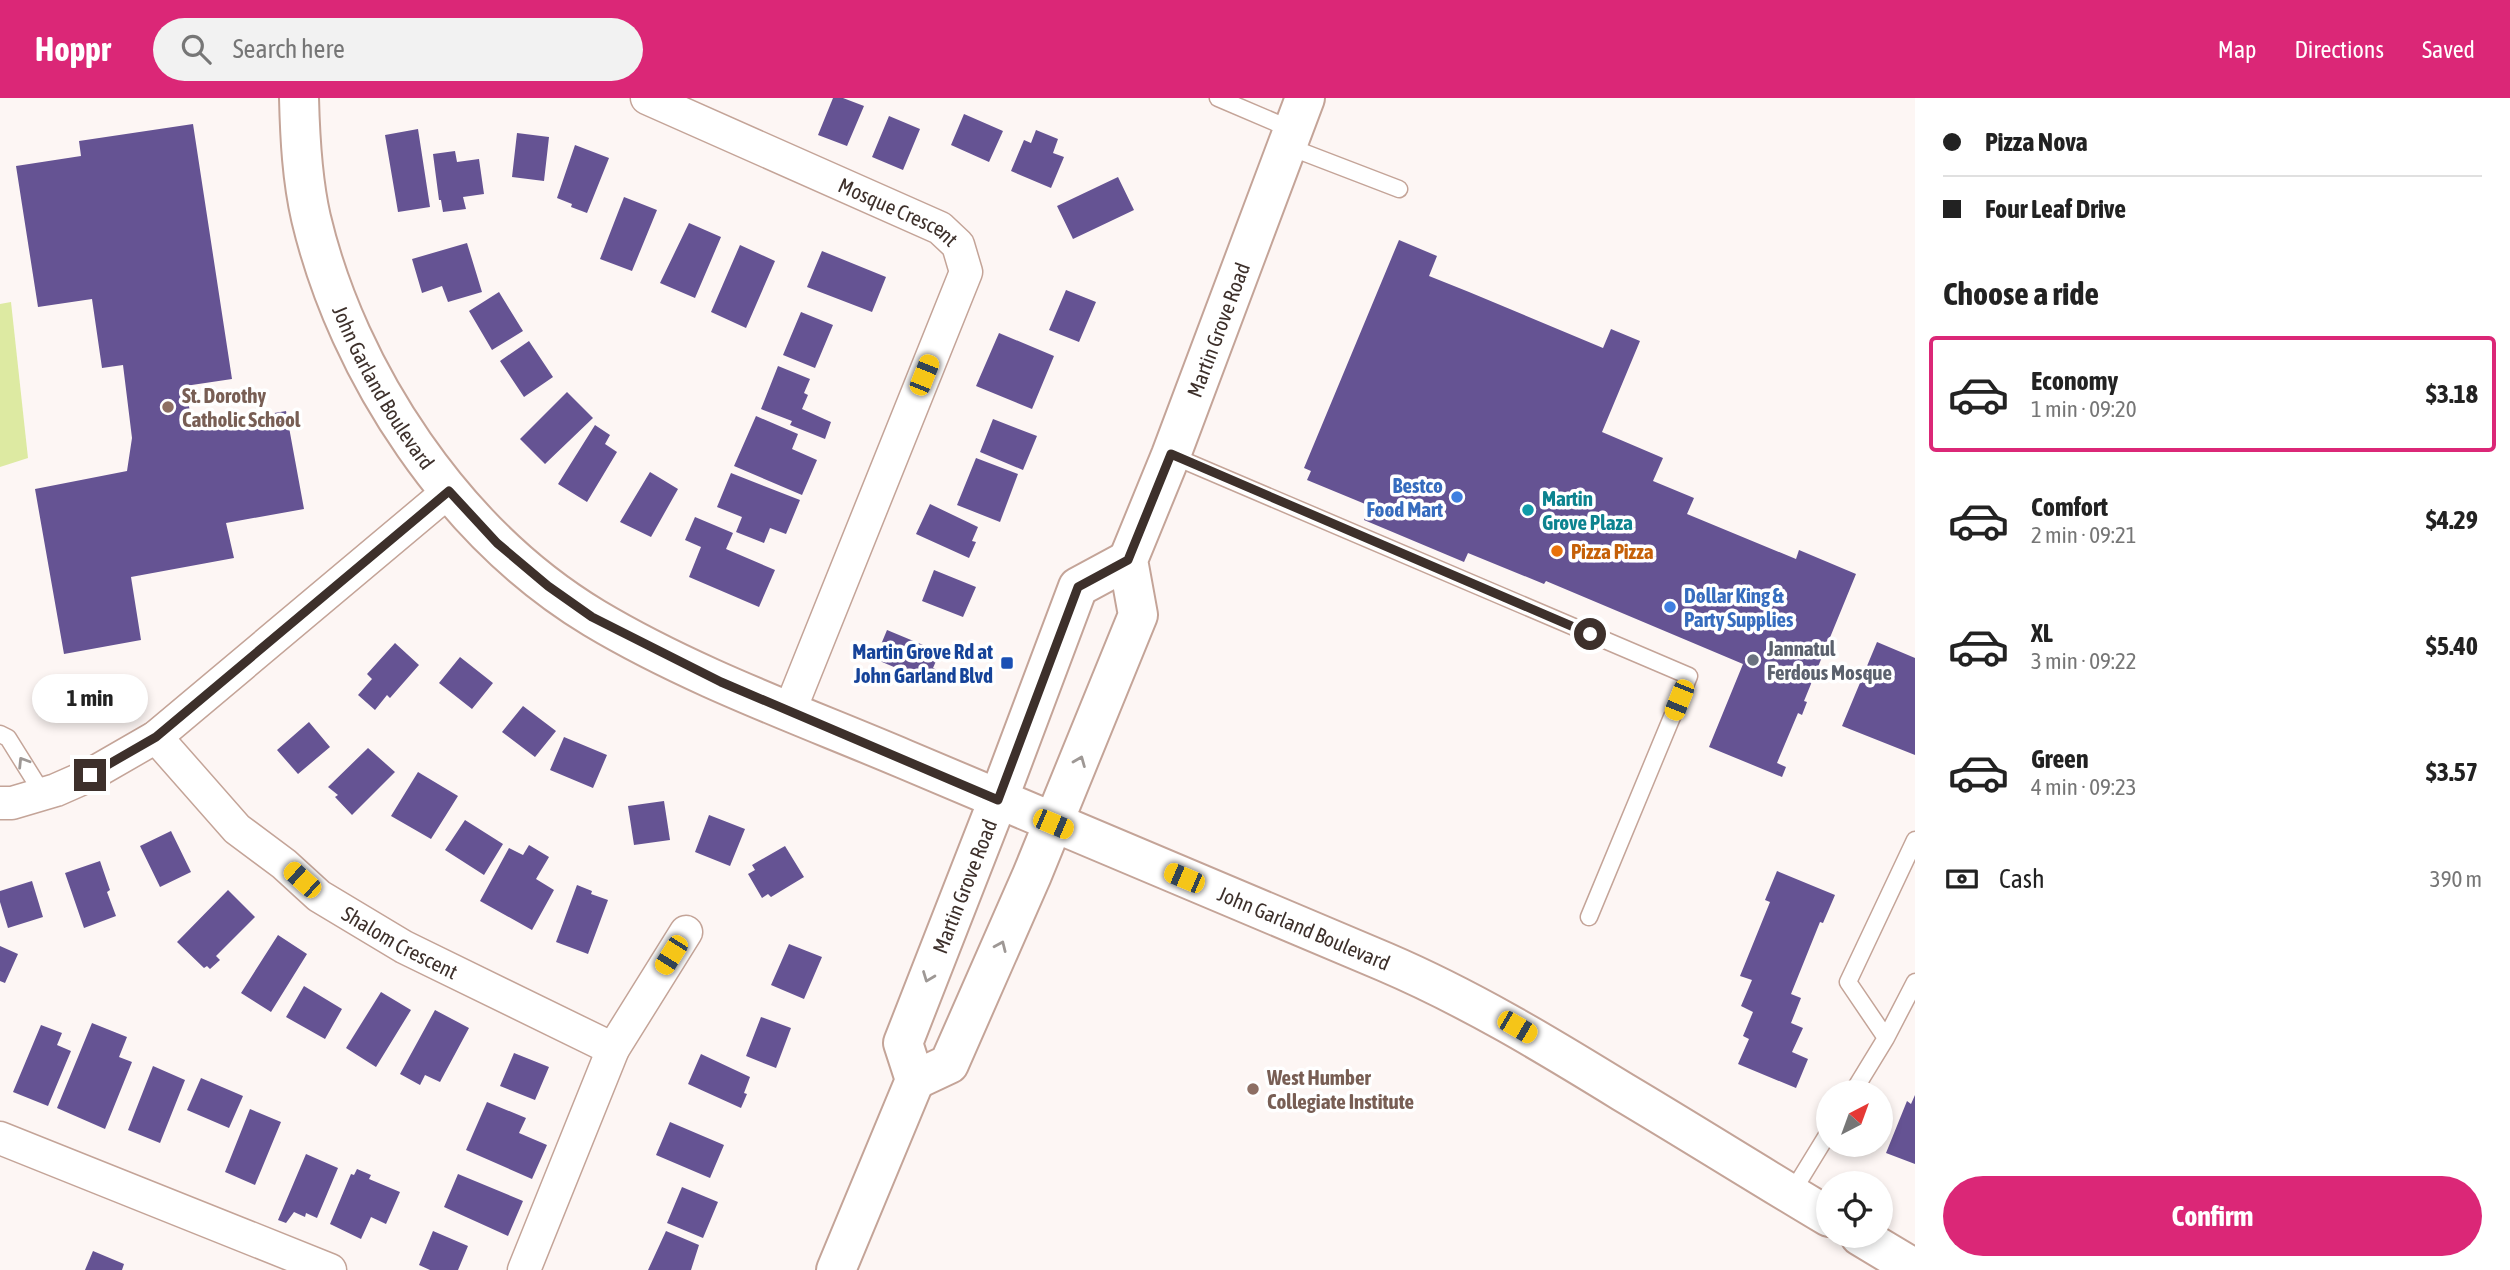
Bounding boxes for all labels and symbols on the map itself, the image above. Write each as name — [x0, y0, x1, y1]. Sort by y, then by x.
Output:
street label: Mosque Crescent — [835, 173, 963, 251]
street label: Martin Grove Road — [1182, 259, 1254, 400]
street label: John Garland Boulevard — [328, 302, 440, 474]
car — [907, 352, 942, 398]
place label: St. Dorothy Catholic School — [182, 383, 301, 431]
marker: St. Dorothy Catholic School — [160, 399, 176, 415]
place label: Bestco Food Mart — [1367, 473, 1443, 521]
place label: Martin Grove Plaza — [1542, 486, 1633, 534]
marker: Bestco Food Mart — [1449, 489, 1465, 505]
marker: Martin Grove Plaza — [1520, 502, 1536, 518]
place label: Pizza Pizza — [1571, 539, 1654, 563]
marker: Pizza Pizza — [1549, 543, 1565, 559]
place label: Dollar King & Party Supplies — [1684, 583, 1794, 631]
marker: Dollar King & Party Supplies — [1662, 599, 1678, 615]
route start — [1574, 618, 1606, 650]
place label: Jannatul Ferdous Mosque — [1766, 636, 1892, 684]
place label: Martin Grove Rd at John Garland Blvd — [852, 639, 993, 687]
marker: Jannatul Ferdous Mosque — [1745, 652, 1761, 668]
marker: Martin Grove Rd at John Garland Blvd — [999, 655, 1015, 671]
callout: 1 min — [32, 674, 148, 722]
car — [1662, 677, 1697, 723]
one-way arrow — [1071, 755, 1085, 767]
one-way arrow — [19, 757, 32, 770]
route end — [74, 759, 106, 791]
car — [1030, 806, 1077, 842]
street label: Martin Grove Road — [927, 816, 1001, 957]
car — [280, 858, 325, 902]
car — [1161, 860, 1208, 896]
street label: John Garland Boulevard — [1214, 881, 1394, 975]
street label: Shalom Crescent — [338, 901, 462, 983]
car — [651, 932, 692, 978]
one-way arrow — [993, 941, 1007, 954]
one-way arrow — [923, 971, 937, 983]
car — [1494, 1007, 1541, 1047]
place label: West Humber Collegiate Institute — [1266, 1065, 1414, 1113]
north arrow — [1816, 1080, 1894, 1157]
marker: West Humber Collegiate Institute — [1245, 1081, 1261, 1097]

